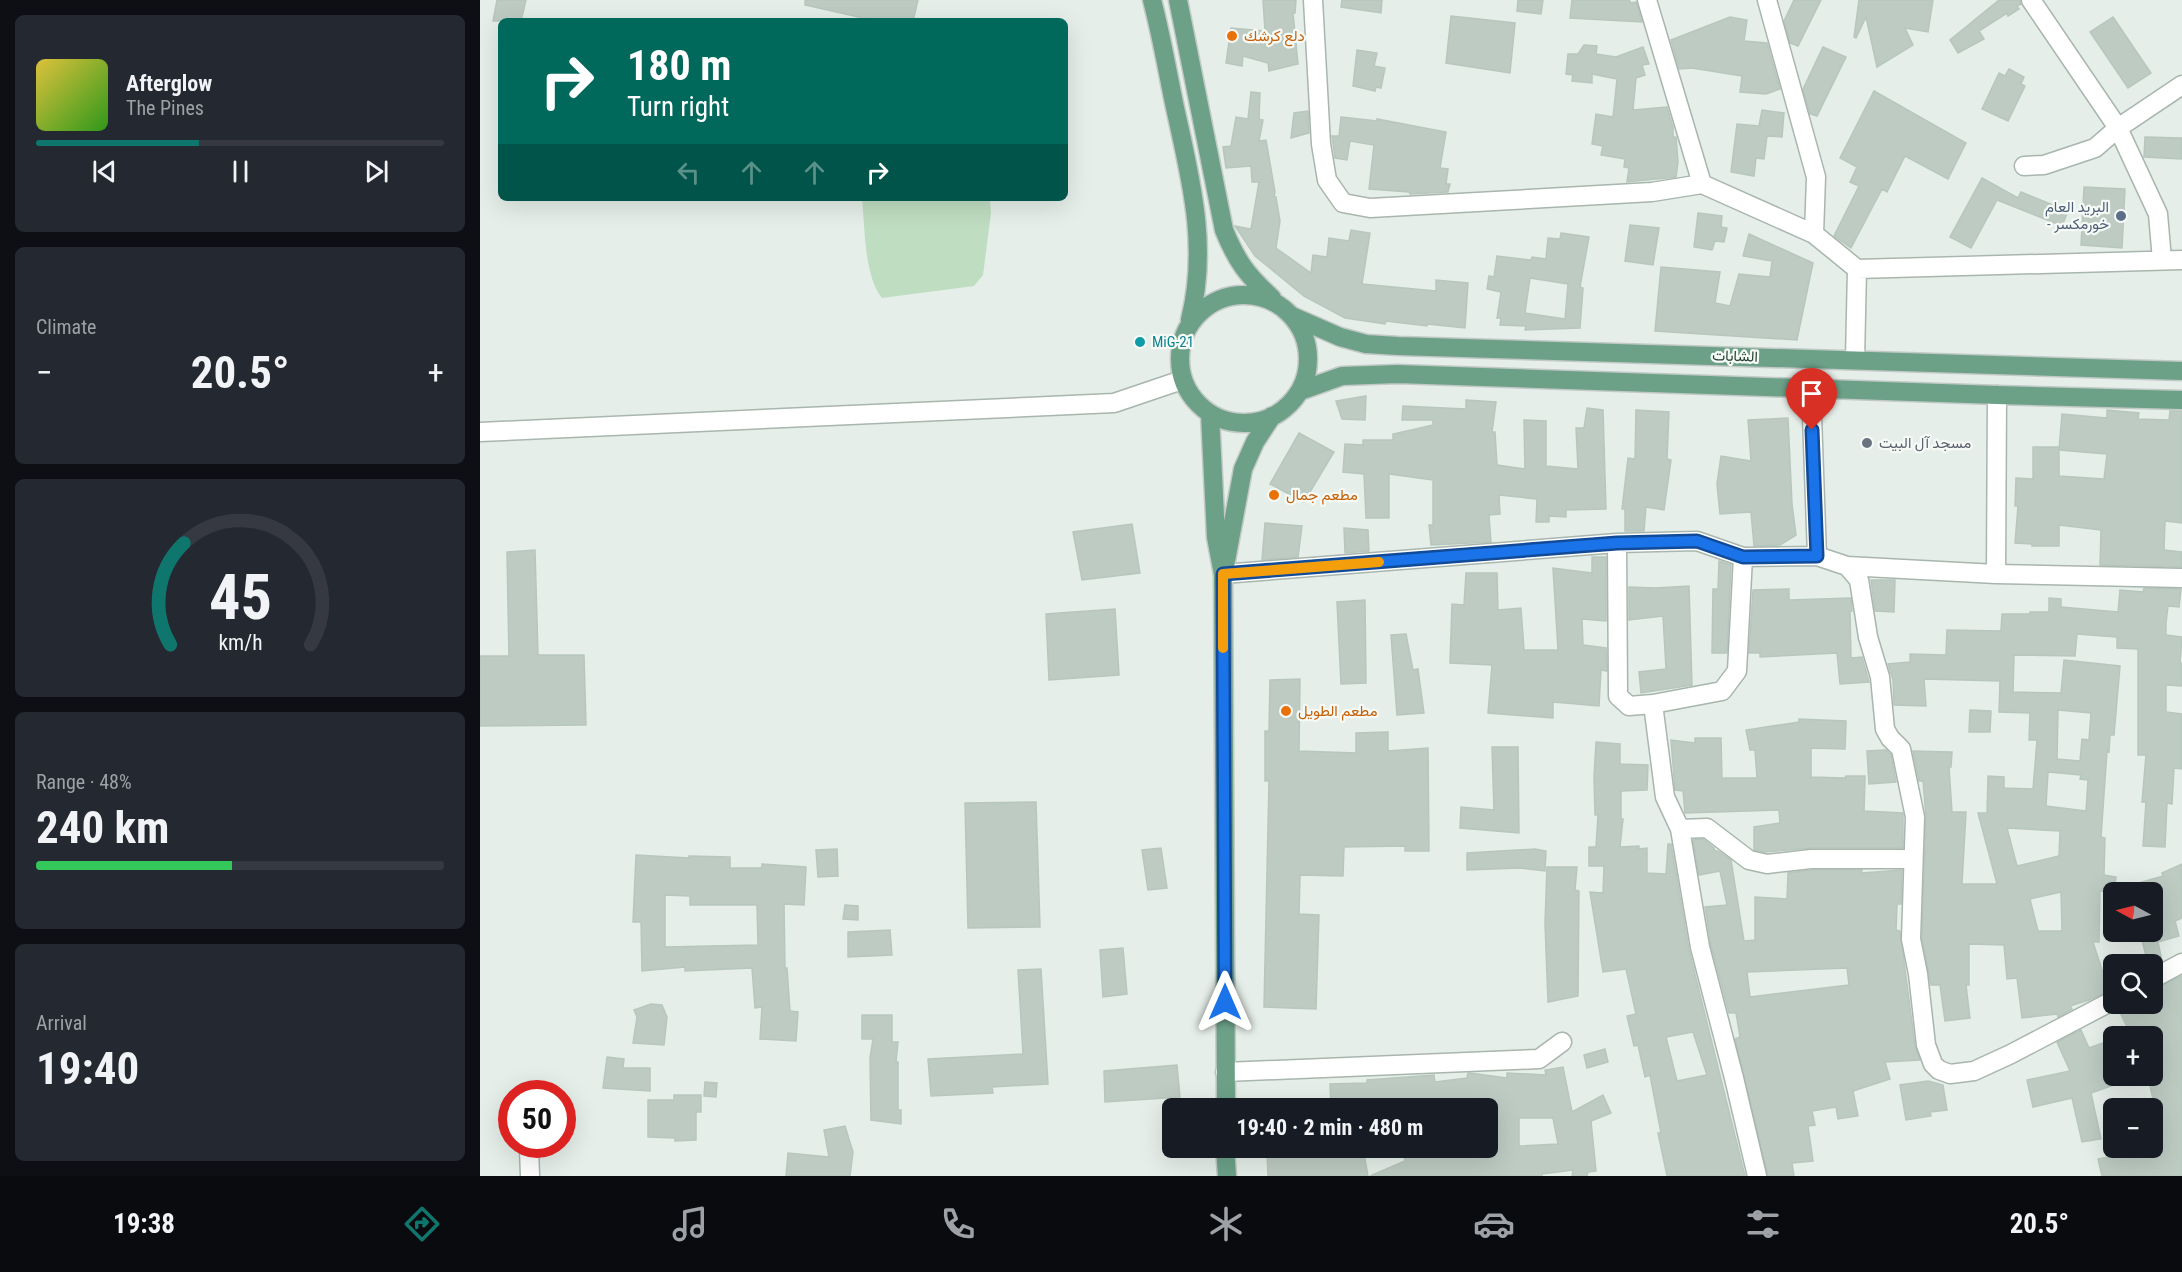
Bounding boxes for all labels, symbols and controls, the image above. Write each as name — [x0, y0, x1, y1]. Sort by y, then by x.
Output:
place label: دلع كرشك — [1244, 27, 1305, 47]
marker: دلع كرشك — [1225, 29, 1239, 43]
text: 180 m — [627, 41, 732, 90]
icon: right — [528, 42, 606, 120]
text: Afterglow — [126, 71, 212, 96]
text: Turn right — [627, 91, 729, 123]
text: The Pines — [126, 96, 204, 120]
icon: previous — [88, 155, 121, 188]
icon: pause — [224, 155, 257, 188]
icon: next — [360, 155, 393, 188]
icon: left — [672, 156, 705, 189]
icon: ahead — [735, 156, 768, 189]
icon: ahead — [798, 156, 831, 189]
icon: right — [861, 156, 894, 189]
place label: البريد العام - خورمكسر — [2045, 198, 2109, 233]
marker: البريد العام - خورمكسر — [2114, 209, 2128, 223]
text: Climate — [36, 315, 96, 339]
place label: MiG-21 — [1152, 333, 1194, 351]
marker: MiG-21 — [1133, 335, 1147, 349]
text: 20.5° — [191, 346, 289, 399]
street label: الشابات — [1712, 346, 1758, 366]
text: − — [36, 353, 53, 392]
text: + — [428, 353, 444, 392]
pin — [1786, 368, 1837, 430]
icon: arrive — [1795, 377, 1828, 410]
place label: مسجد آل البيت — [1879, 434, 1971, 452]
marker: مسجد آل البيت — [1860, 436, 1874, 450]
place label: مطعم جمال — [1286, 486, 1358, 505]
marker: مطعم جمال — [1267, 488, 1281, 502]
text: 45 — [208, 561, 272, 634]
text: km/h — [218, 630, 262, 655]
place label: مطعم الطويل — [1298, 702, 1377, 721]
marker: مطعم الطويل — [1279, 704, 1293, 718]
text: Range · 48% — [36, 770, 132, 794]
text: 240 km — [36, 801, 169, 854]
north arrow — [2103, 882, 2163, 942]
map controls — [2103, 882, 2163, 1158]
button: search — [2103, 954, 2163, 1014]
position arrow — [1193, 970, 1257, 1034]
text: Arrival — [36, 1011, 87, 1035]
button: + — [2103, 1026, 2163, 1086]
text: 19:40 — [36, 1042, 139, 1095]
speed limit sign: 50 — [498, 1080, 576, 1158]
button: − — [2103, 1098, 2163, 1158]
text: 19:40 · 2 min · 480 m — [1237, 1115, 1423, 1140]
icon: directions — [401, 1203, 443, 1245]
icon: music — [669, 1203, 711, 1245]
icon: phone — [937, 1203, 979, 1245]
icon: climate — [1205, 1203, 1247, 1245]
icon: car — [1473, 1203, 1515, 1245]
icon: filters — [1742, 1203, 1784, 1245]
text: 19:38 — [113, 1208, 175, 1240]
text: 20.5° — [2010, 1208, 2069, 1240]

